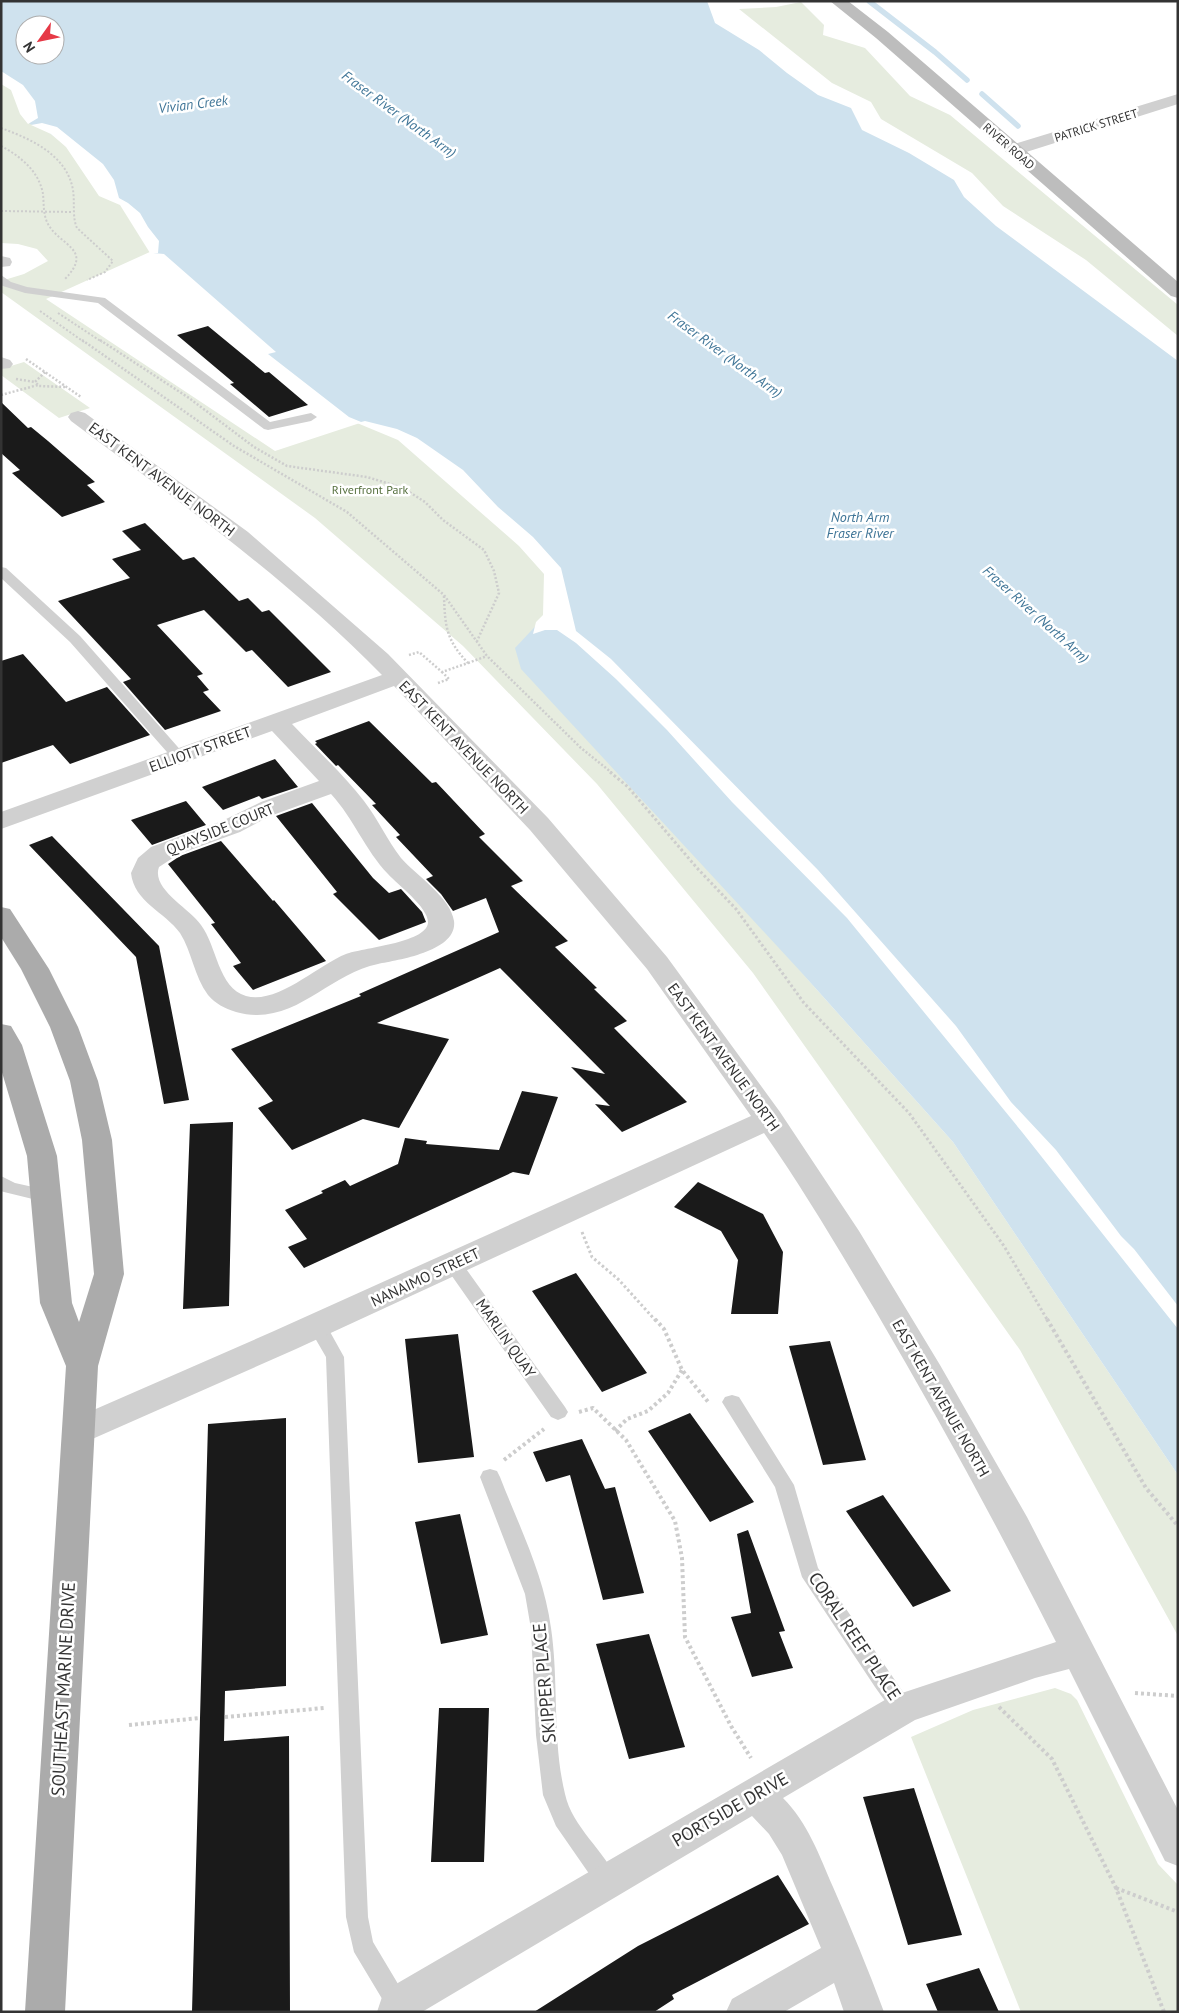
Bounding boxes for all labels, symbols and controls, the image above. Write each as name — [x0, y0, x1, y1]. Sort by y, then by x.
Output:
north arrow — [15, 15, 65, 65]
text: N — [19, 38, 39, 56]
water label: Fraser River (North Arm) — [338, 66, 460, 162]
water label: Vivian Creek — [157, 91, 230, 117]
street label: PATRICK STREET — [1053, 105, 1140, 145]
street label: RIVER ROAD — [980, 119, 1038, 173]
water label: Fraser River (North Arm) — [664, 306, 786, 402]
street label: EAST KENT AVENUE NORTH — [85, 418, 239, 540]
park label: Riverfront Park — [332, 482, 408, 497]
water label: North Arm Fraser River — [826, 508, 895, 542]
water label: Fraser River (North Arm) — [979, 562, 1093, 667]
street label: EAST KENT AVENUE NORTH — [395, 676, 533, 818]
street label: ELLIOTT STREET — [146, 721, 254, 776]
street label: QUAYSIDE COURT — [163, 798, 277, 859]
street label: EAST KENT AVENUE NORTH — [664, 979, 784, 1135]
street label: NANAIMO STREET — [368, 1243, 483, 1311]
street label: MARLIN QUAY — [472, 1295, 541, 1382]
street label: EAST KENT AVENUE NORTH — [888, 1316, 994, 1480]
street label: CORAL REEF PLACE — [804, 1567, 906, 1705]
street label: SOUTHEAST MARINE DRIVE — [46, 1581, 80, 1797]
street label: SKIPPER PLACE — [527, 1622, 561, 1744]
street label: PORTSIDE DRIVE — [668, 1766, 792, 1852]

